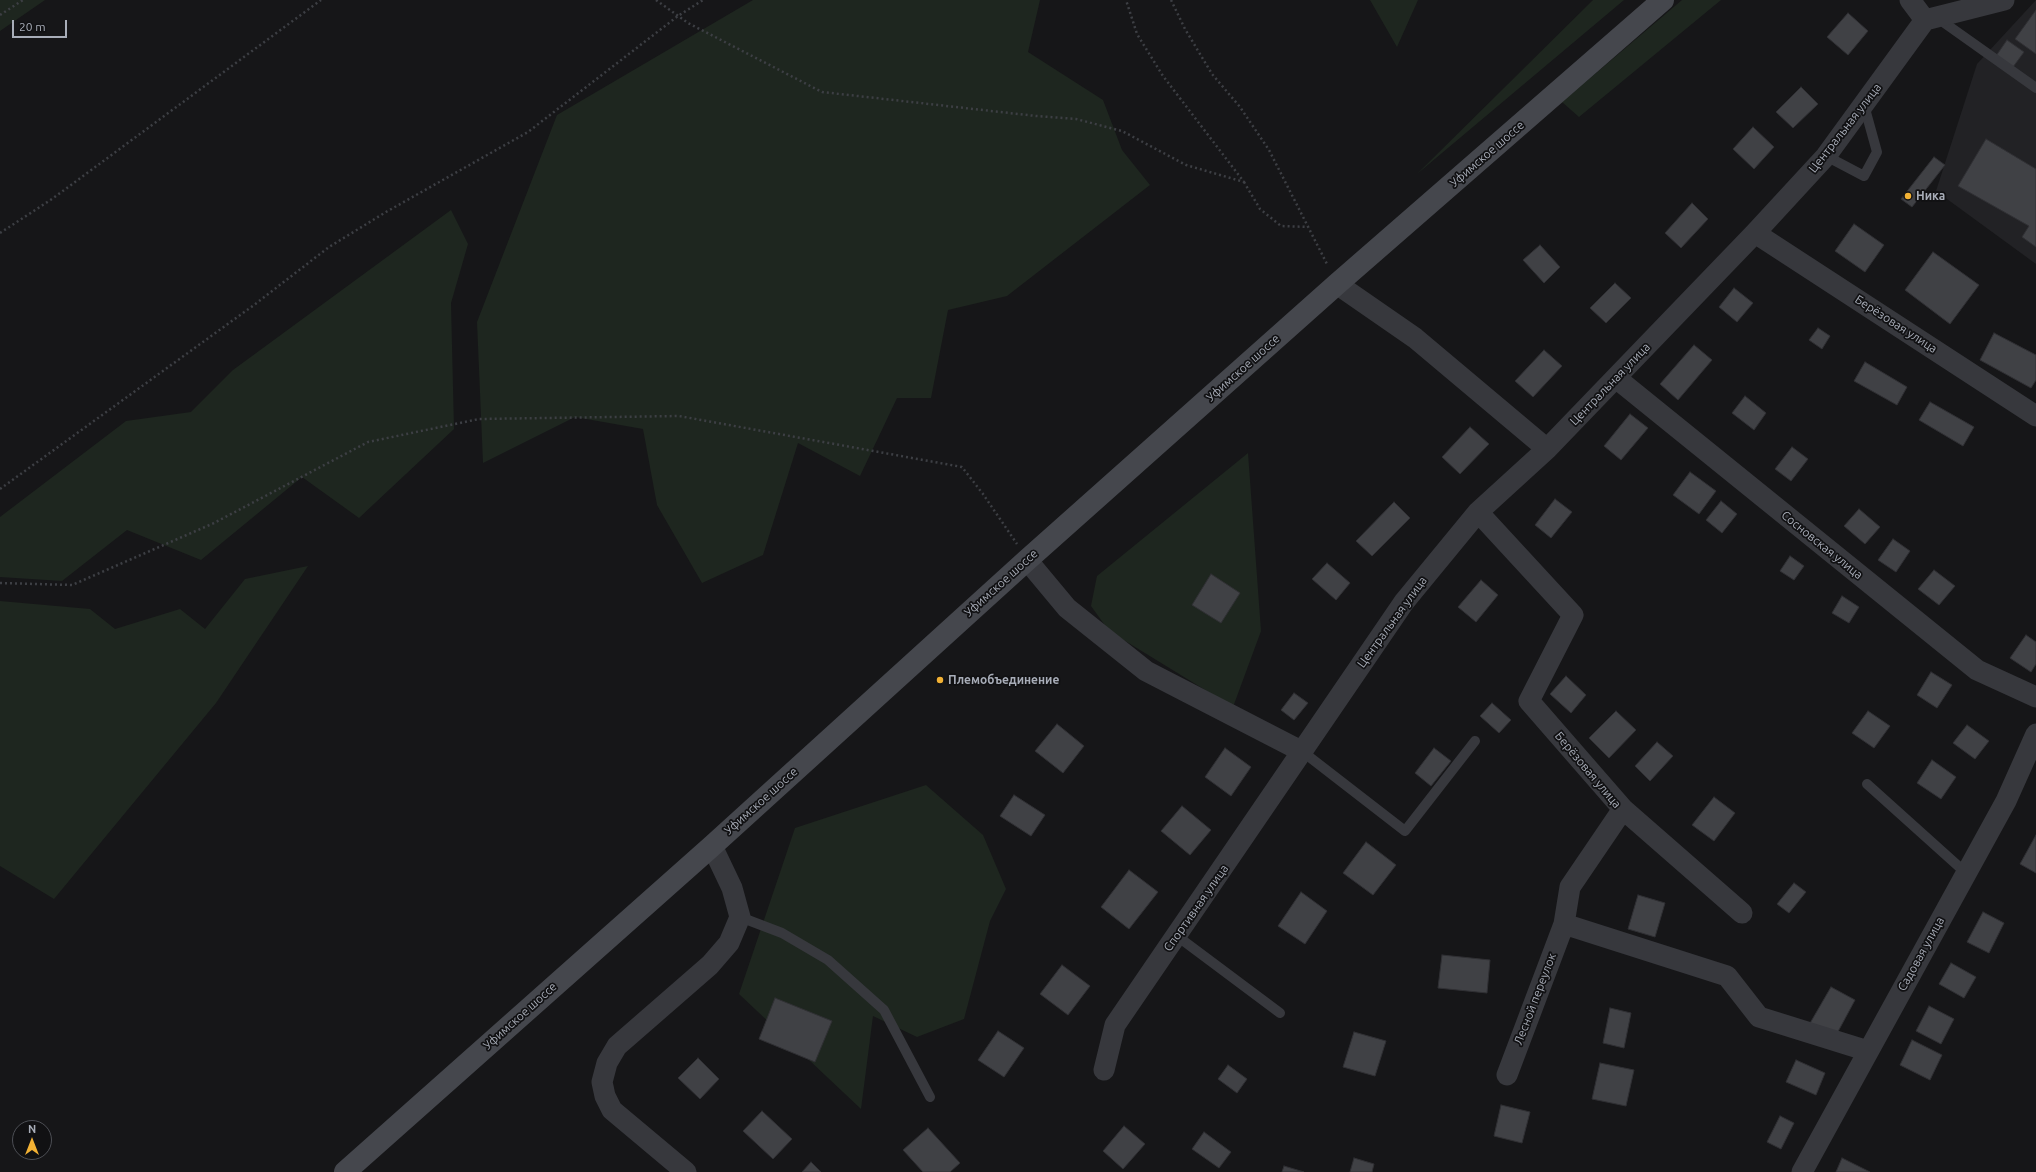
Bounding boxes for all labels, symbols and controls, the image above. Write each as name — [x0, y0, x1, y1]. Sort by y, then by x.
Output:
scale bar — [14, 12, 69, 38]
text: 20 m — [19, 20, 46, 33]
street label: Центральная улица — [1806, 81, 1884, 175]
street label: Уфимское шоссе — [1447, 118, 1527, 190]
place label: Ника — [1916, 189, 1945, 203]
marker: Ника — [1903, 191, 1913, 201]
street label: Берёзовая улица — [1852, 292, 1940, 356]
street label: Уфимское шоссе — [1203, 331, 1283, 405]
street label: Центральная улица — [1567, 340, 1653, 428]
street label: Сосновская улица — [1778, 508, 1866, 582]
street label: Уфимское шоссе — [961, 546, 1041, 620]
street label: Центральная улица — [1354, 574, 1430, 670]
place label: Племобъединение — [948, 673, 1059, 687]
marker: Племобъединение — [935, 675, 945, 685]
street label: Берёзовая улица — [1552, 729, 1624, 811]
street label: Уфимское шоссе — [721, 764, 801, 838]
street label: Спортивная улица — [1161, 862, 1231, 954]
street label: Садовая улица — [1895, 914, 1947, 994]
street label: Лесной переулок — [1511, 951, 1559, 1047]
street label: Уфимское шоссе — [480, 979, 560, 1053]
north arrow — [12, 1120, 52, 1160]
text: N — [28, 1123, 36, 1135]

